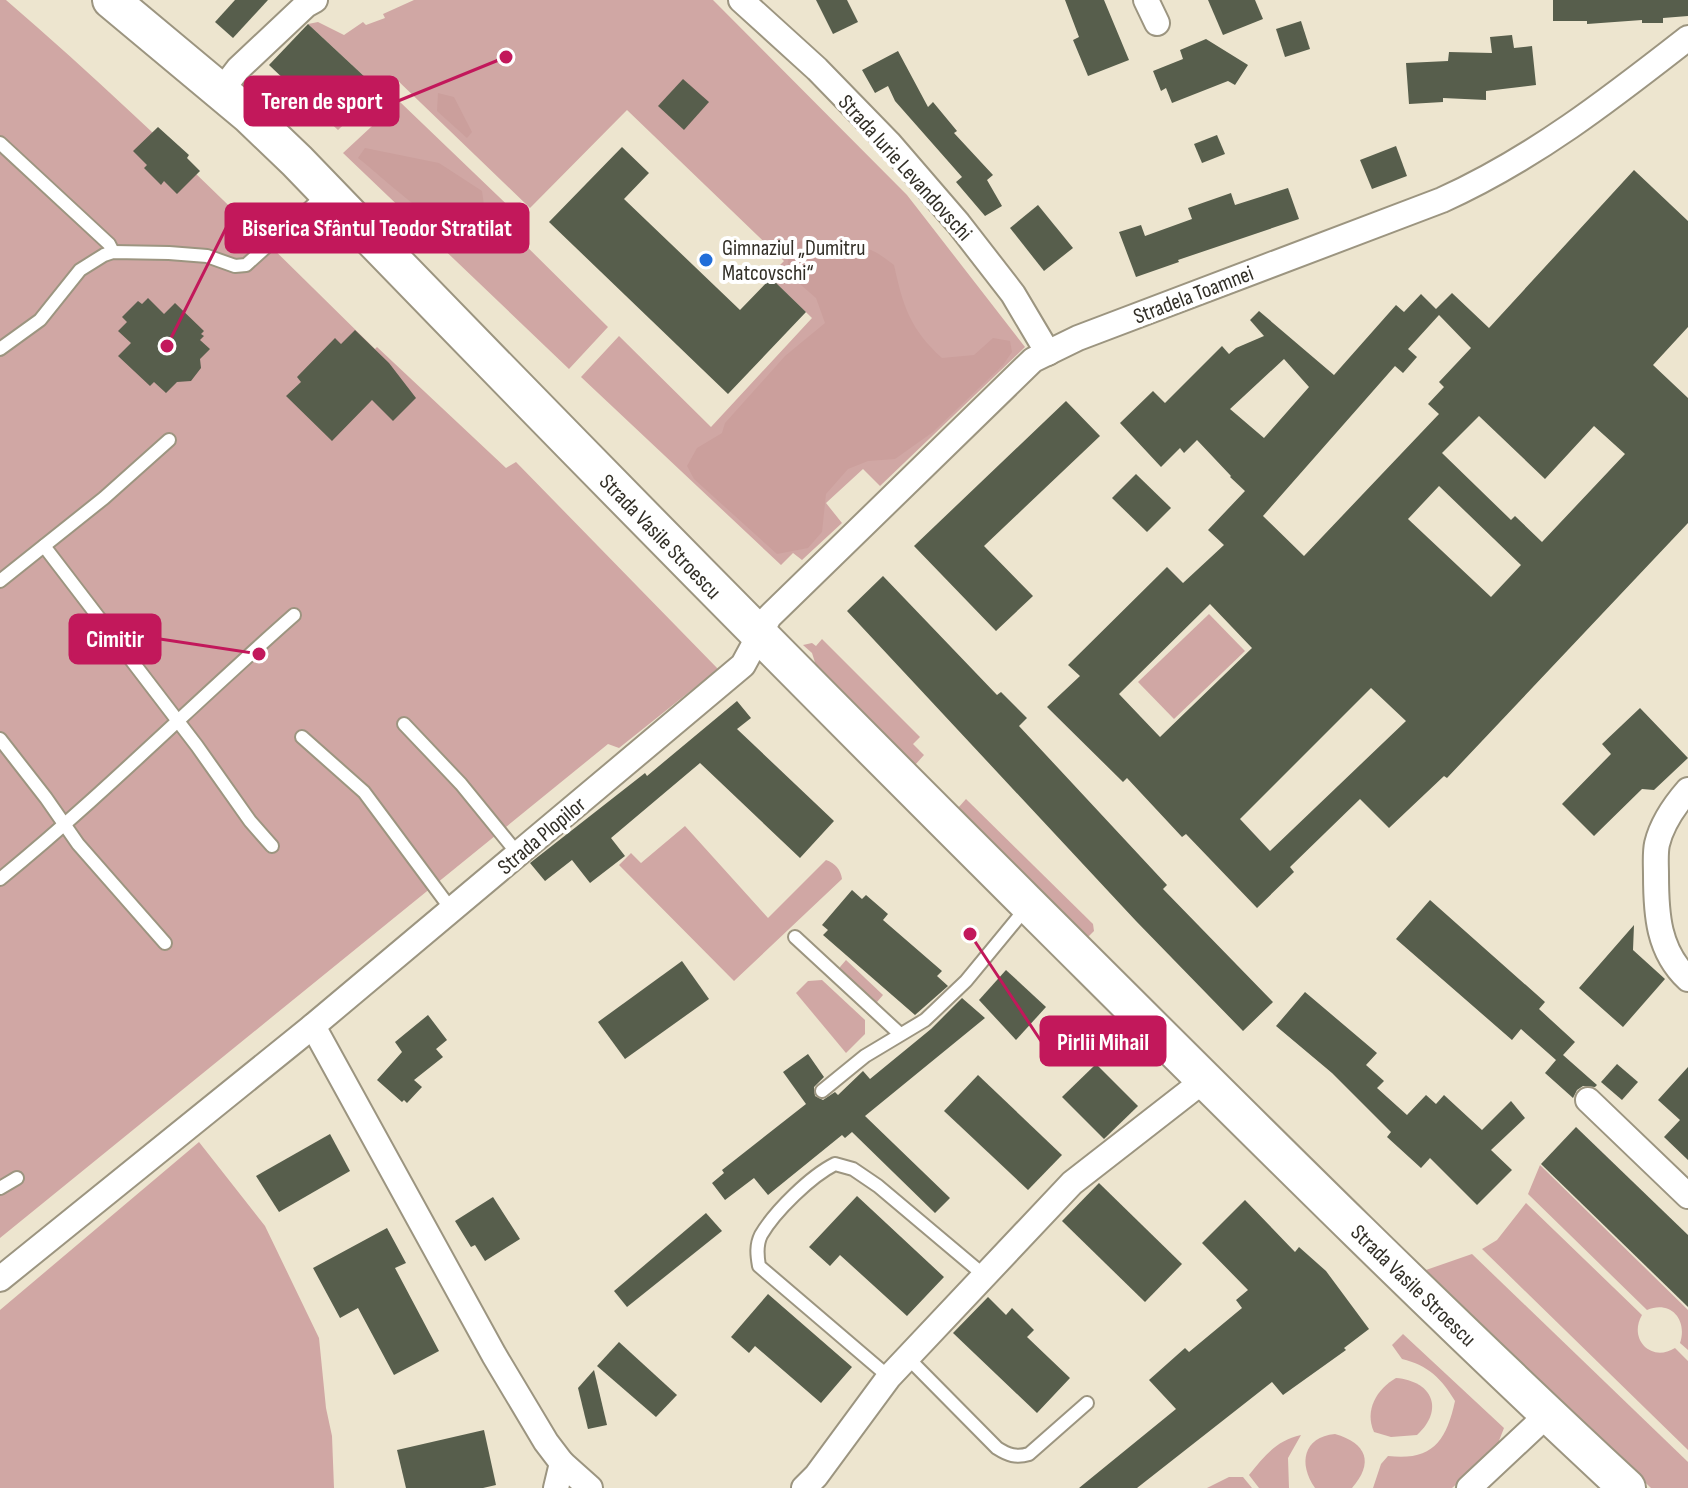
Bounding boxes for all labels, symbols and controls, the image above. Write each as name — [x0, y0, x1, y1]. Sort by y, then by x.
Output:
callout: Teren de sport — [245, 77, 398, 125]
text: Teren de sport — [261, 87, 383, 116]
street label: Strada Iurie Levandovschi — [832, 89, 978, 247]
callout: Biserica Sfântul Teodor Stratilat — [226, 204, 528, 252]
text: Biserica Sfântul Teodor Stratilat — [242, 214, 512, 243]
place label: Gimnaziul „Dumitru Matcovschi“ — [722, 235, 866, 287]
marker: Gimnaziul „Dumitru Matcovschi“ — [697, 251, 715, 269]
street label: Stradela Toamnei — [1130, 260, 1257, 331]
street label: Strada Vasile Stroescu — [593, 469, 727, 605]
callout: Cimitir — [70, 615, 160, 663]
text: Cimitir — [86, 625, 145, 654]
street label: Strada Plopilor — [492, 791, 592, 881]
callout: Pirlii Mihail — [1041, 1017, 1165, 1065]
text: Pirlii Mihail — [1057, 1028, 1149, 1057]
street label: Strada Vasile Stroescu — [1345, 1219, 1481, 1353]

